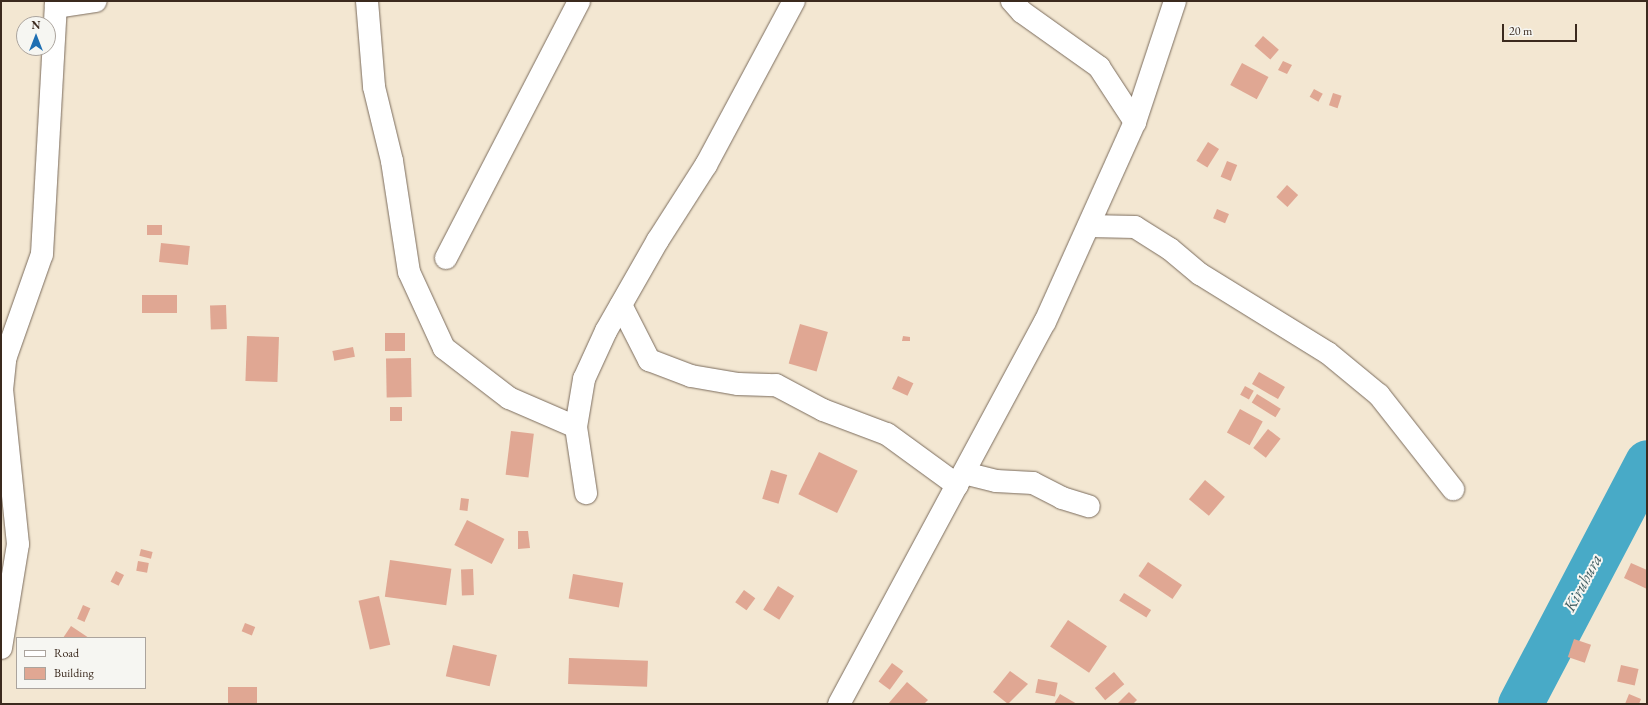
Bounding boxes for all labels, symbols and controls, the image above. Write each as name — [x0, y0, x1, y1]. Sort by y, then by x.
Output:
north arrow — [16, 16, 56, 56]
scale bar — [1504, 16, 1579, 42]
text: N — [32, 18, 40, 32]
text: 20 m — [1509, 23, 1532, 39]
water label: Kiruhura — [1559, 551, 1607, 615]
legend — [16, 637, 146, 689]
text: Road — [54, 645, 79, 661]
text: Building — [54, 665, 94, 681]

